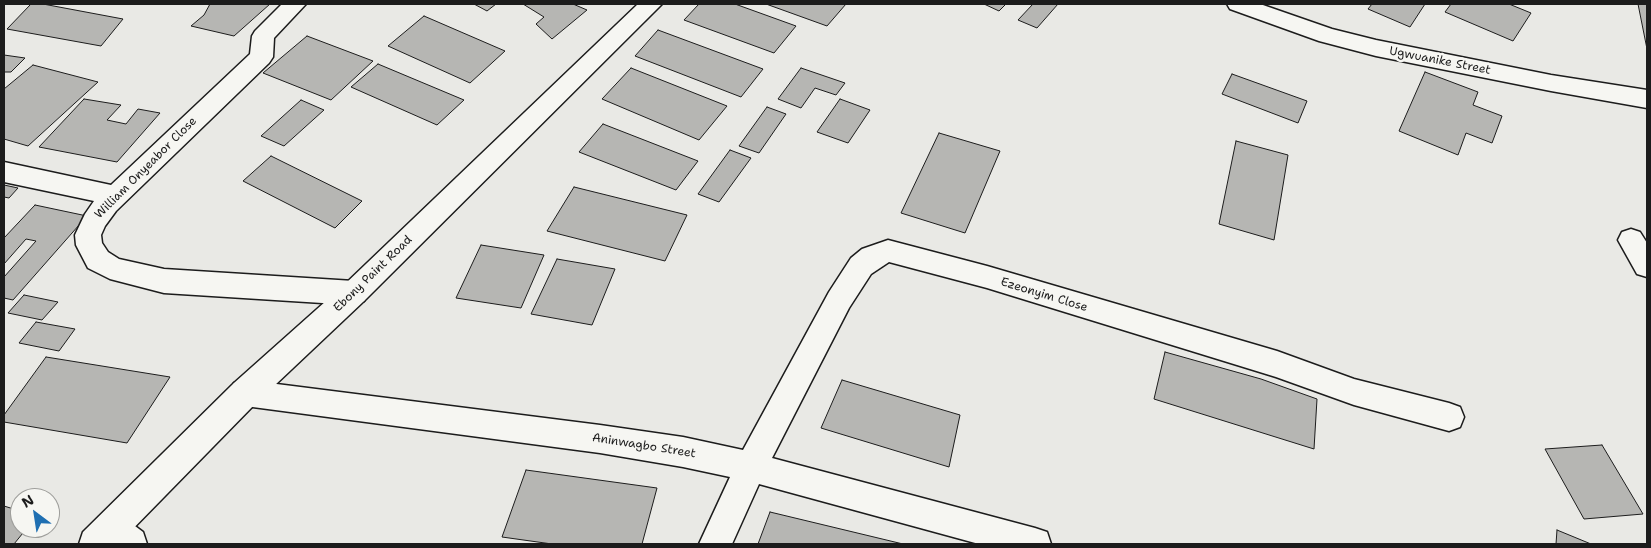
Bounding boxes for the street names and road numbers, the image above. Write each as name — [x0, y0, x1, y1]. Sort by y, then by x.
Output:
street label: Ugwuanike Street — [1388, 44, 1492, 78]
street label: William Onyeabor Close — [92, 114, 200, 222]
street label: Ebony Paint Road — [331, 233, 415, 315]
street label: Ezeonyim Close — [999, 275, 1089, 315]
street label: Aninwagbo Street — [591, 431, 697, 461]

